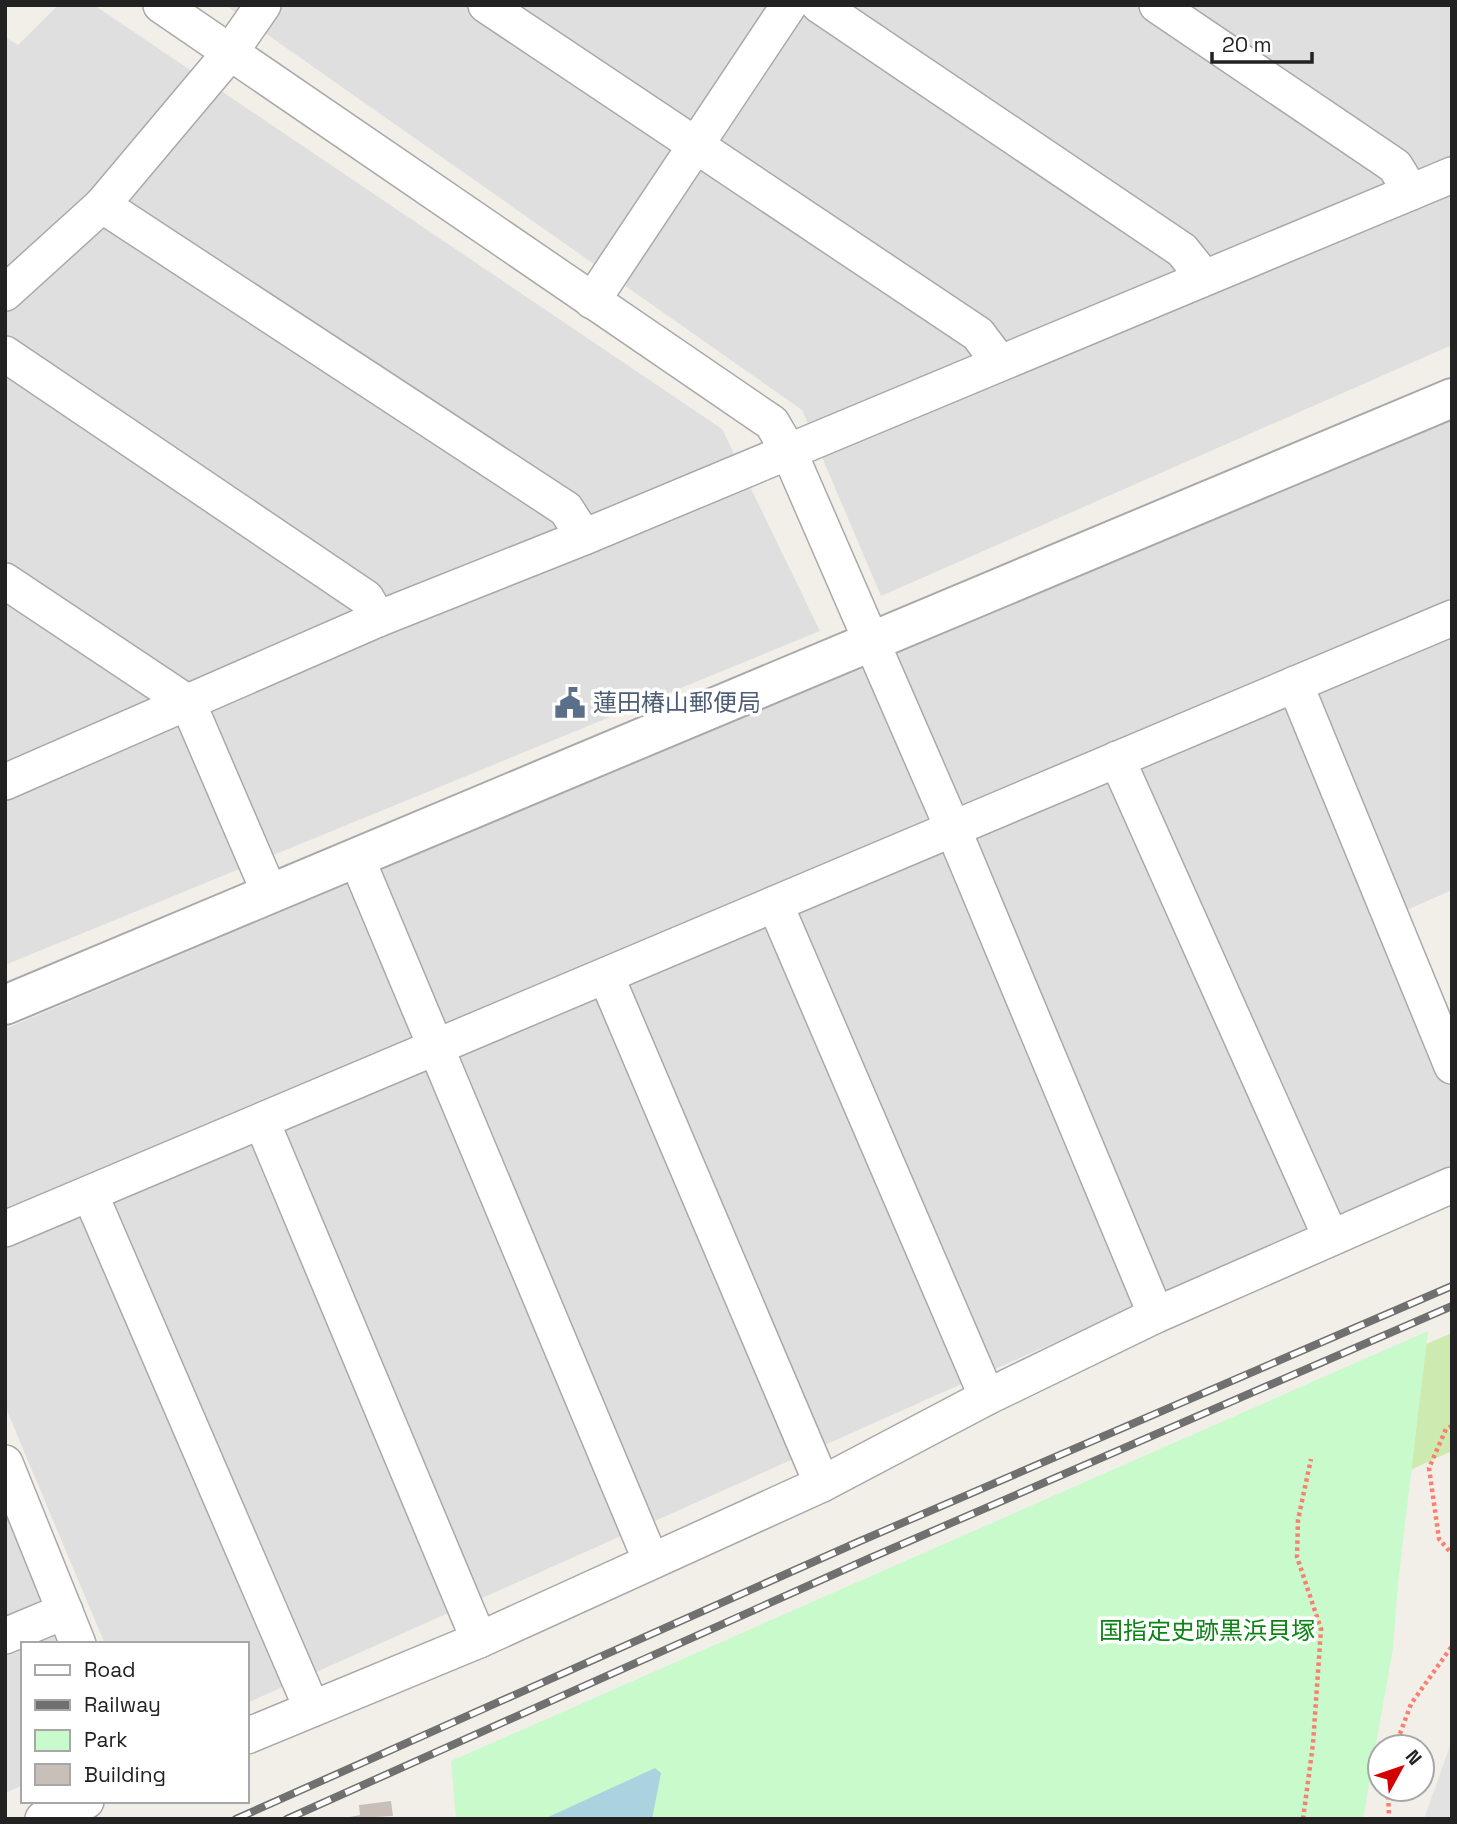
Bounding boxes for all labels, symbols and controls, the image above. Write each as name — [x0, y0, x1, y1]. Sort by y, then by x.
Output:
scale bar — [1212, 21, 1312, 65]
text: 20 m — [1222, 31, 1272, 58]
public building icon: 蓮田椿山郵便局 — [553, 686, 587, 720]
place label: 蓮田椿山郵便局 — [593, 687, 761, 718]
park label: 国指定史跡黒浜貝塚 — [1099, 1615, 1315, 1646]
legend — [21, 1642, 248, 1803]
text: Road — [84, 1656, 136, 1683]
text: Railway — [84, 1691, 161, 1718]
text: Park — [84, 1726, 128, 1753]
north arrow — [1366, 1733, 1436, 1803]
text: N — [1400, 1744, 1427, 1770]
text: Building — [84, 1761, 166, 1788]

